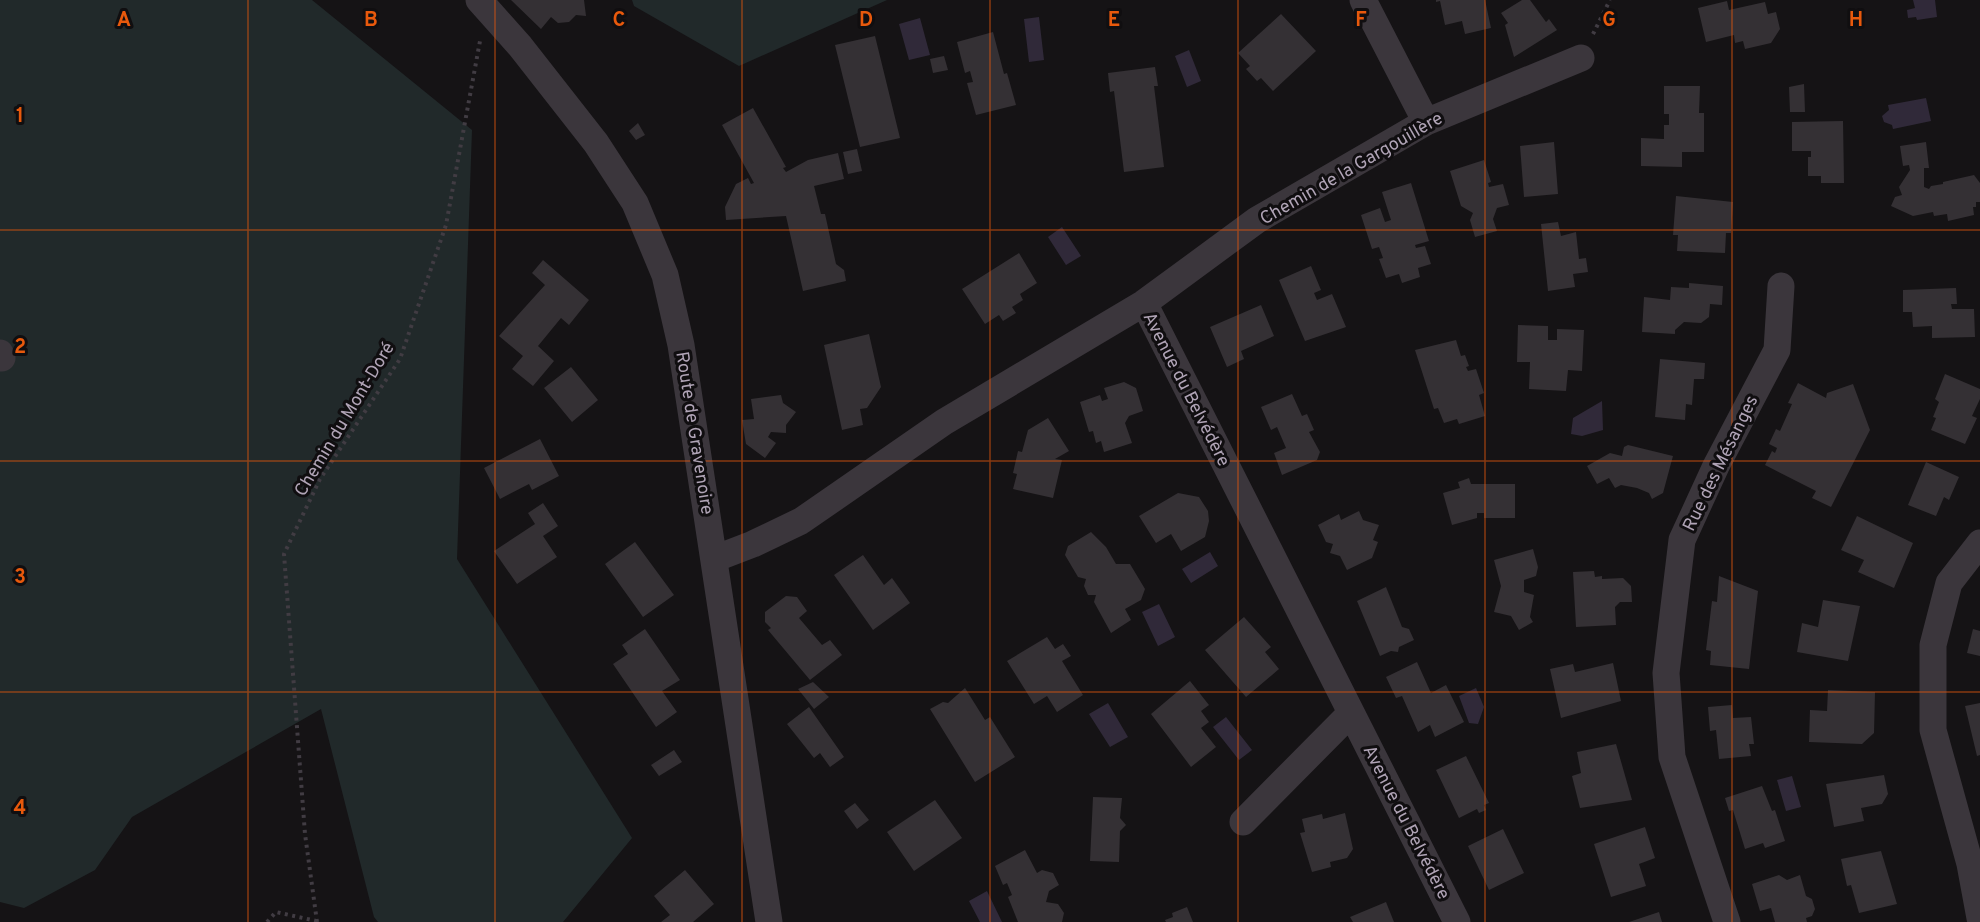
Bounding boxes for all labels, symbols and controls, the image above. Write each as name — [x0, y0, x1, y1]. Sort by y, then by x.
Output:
text: A — [117, 8, 131, 34]
text: B — [364, 8, 378, 34]
text: C — [613, 8, 625, 34]
text: D — [859, 8, 873, 34]
text: E — [1108, 8, 1120, 34]
text: F — [1355, 8, 1367, 34]
text: G — [1602, 8, 1616, 34]
text: H — [1849, 8, 1863, 34]
text: 1 — [16, 104, 24, 130]
street label: Chemin de la Gargouillère — [1256, 108, 1447, 231]
street label: Avenue du Belvédère — [1137, 309, 1235, 471]
text: 2 — [14, 335, 26, 361]
street label: Chemin du Mont-Doré — [290, 338, 401, 501]
street label: Route de Gravenoire — [669, 350, 718, 517]
street label: Rue des Mésanges — [1678, 392, 1764, 535]
text: 3 — [14, 565, 26, 591]
street label: Avenue du Belvédère — [1357, 742, 1455, 904]
text: 4 — [14, 796, 26, 822]

